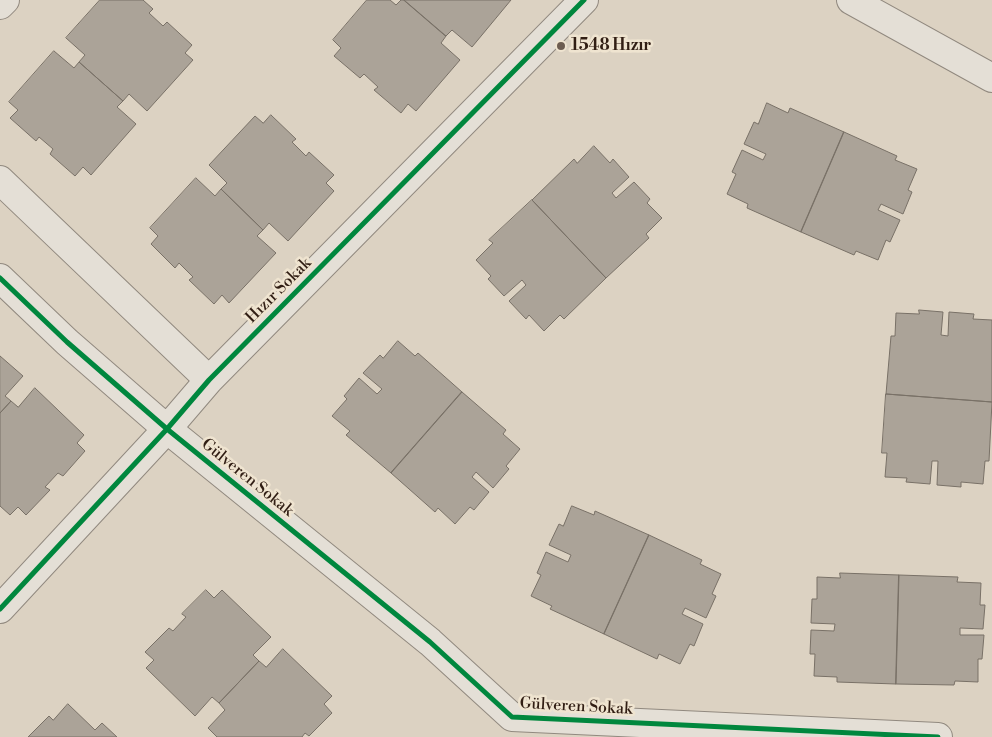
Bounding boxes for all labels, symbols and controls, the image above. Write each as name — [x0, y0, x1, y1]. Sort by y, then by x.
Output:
place label: 1548 Hızır — [571, 36, 651, 56]
marker: 1548 Hızır — [555, 40, 567, 52]
street label: Hızır Sokak — [242, 254, 316, 328]
street label: Gülveren Sokak — [197, 435, 297, 521]
street label: Gülveren Sokak — [519, 694, 633, 720]

